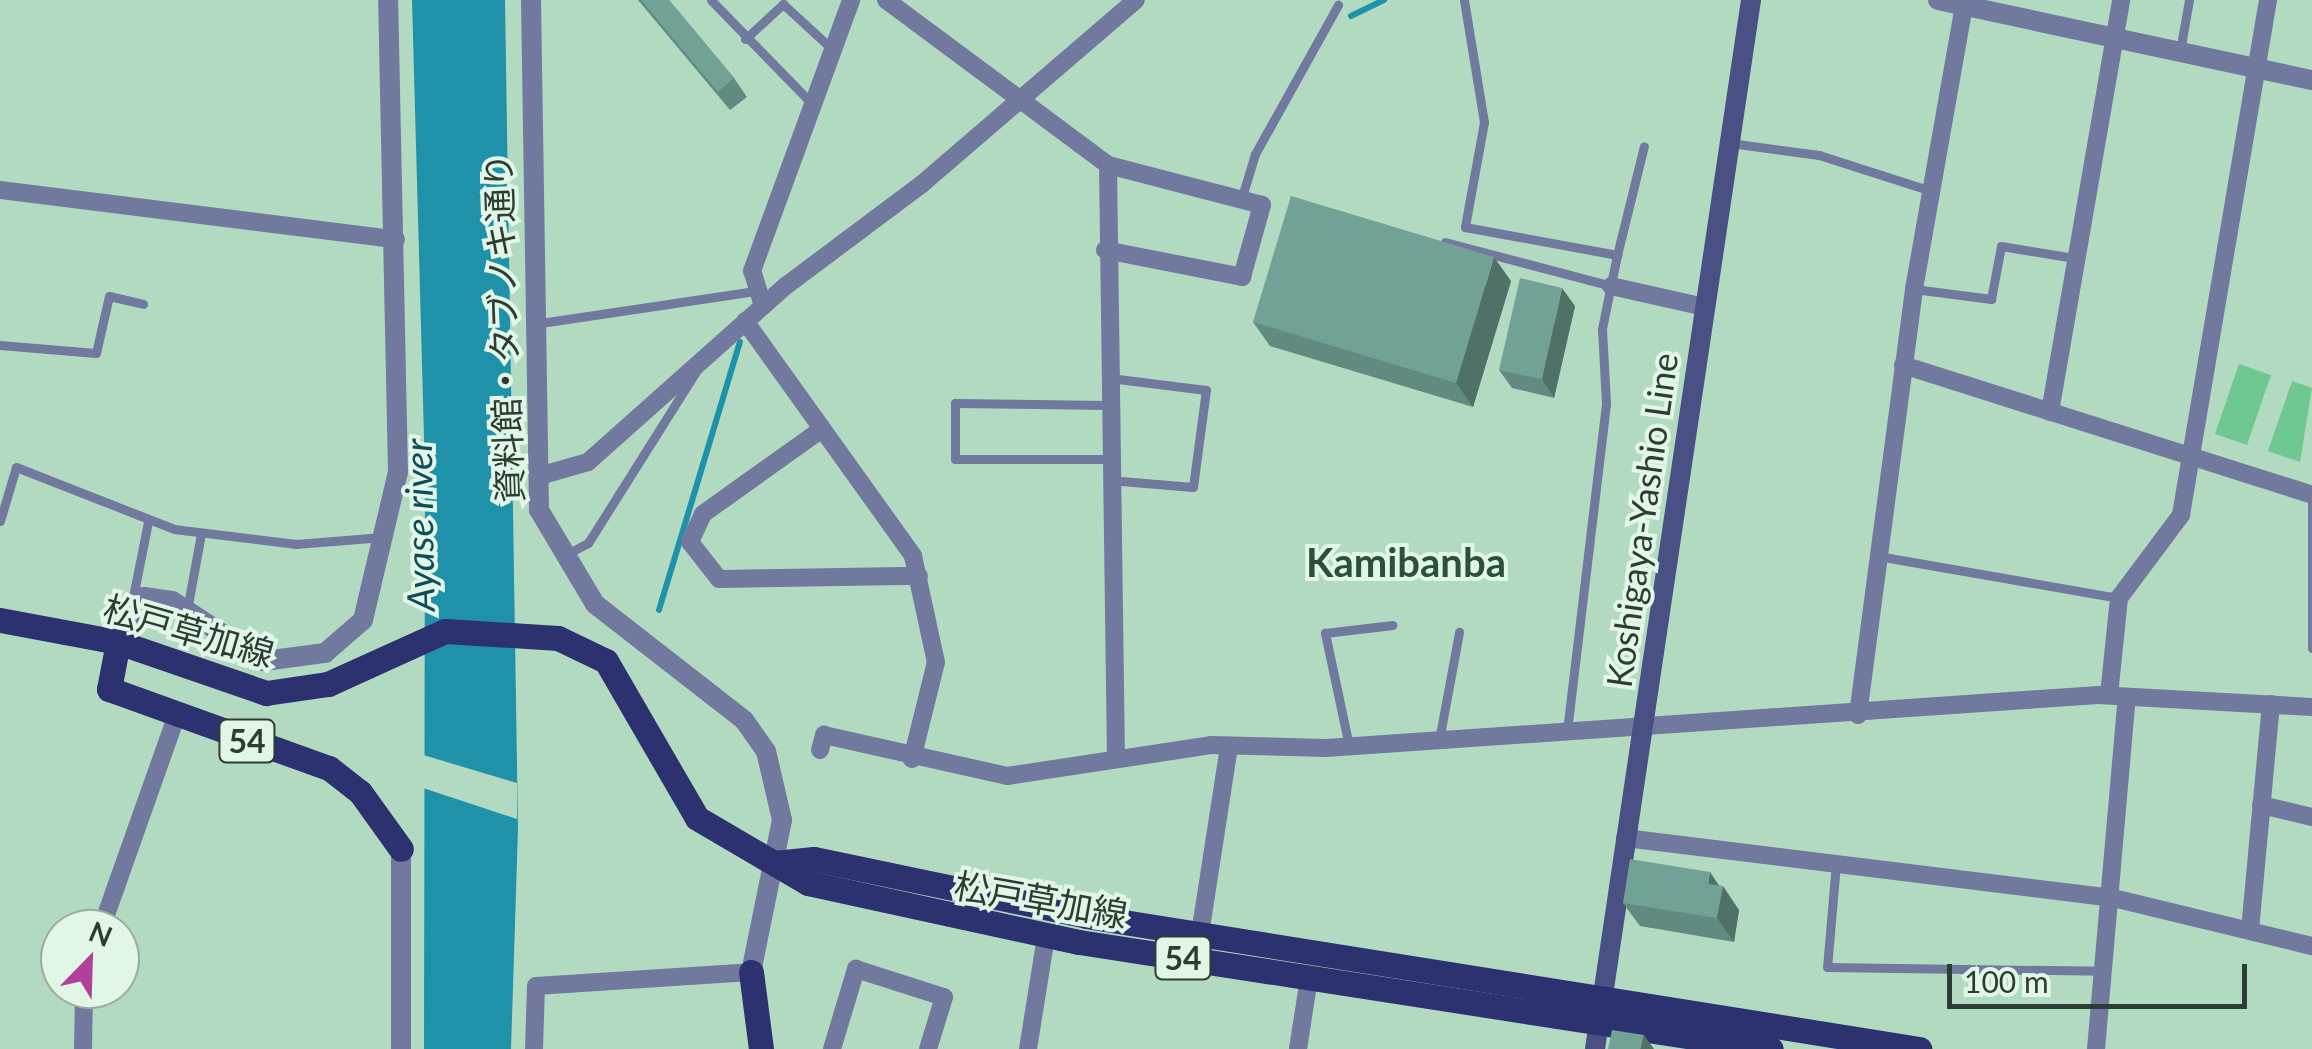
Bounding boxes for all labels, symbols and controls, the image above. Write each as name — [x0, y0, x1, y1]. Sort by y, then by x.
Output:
street label: 資料館・タブノキ通り — [476, 152, 530, 504]
street label: Koshigaya-Yashio Line — [1597, 350, 1685, 690]
water label: Ayase river — [395, 438, 443, 612]
district label: Kamibanba — [1306, 538, 1506, 586]
street label: 松戸草加線 — [99, 586, 279, 674]
road number: 54 — [217, 714, 277, 768]
street label: 松戸草加線 — [951, 863, 1131, 935]
north arrow — [40, 909, 140, 1009]
text: N — [84, 913, 118, 953]
road number: 54 — [1153, 931, 1213, 985]
scale bar — [1952, 944, 2252, 1006]
text: 100 m — [1964, 963, 2049, 999]

